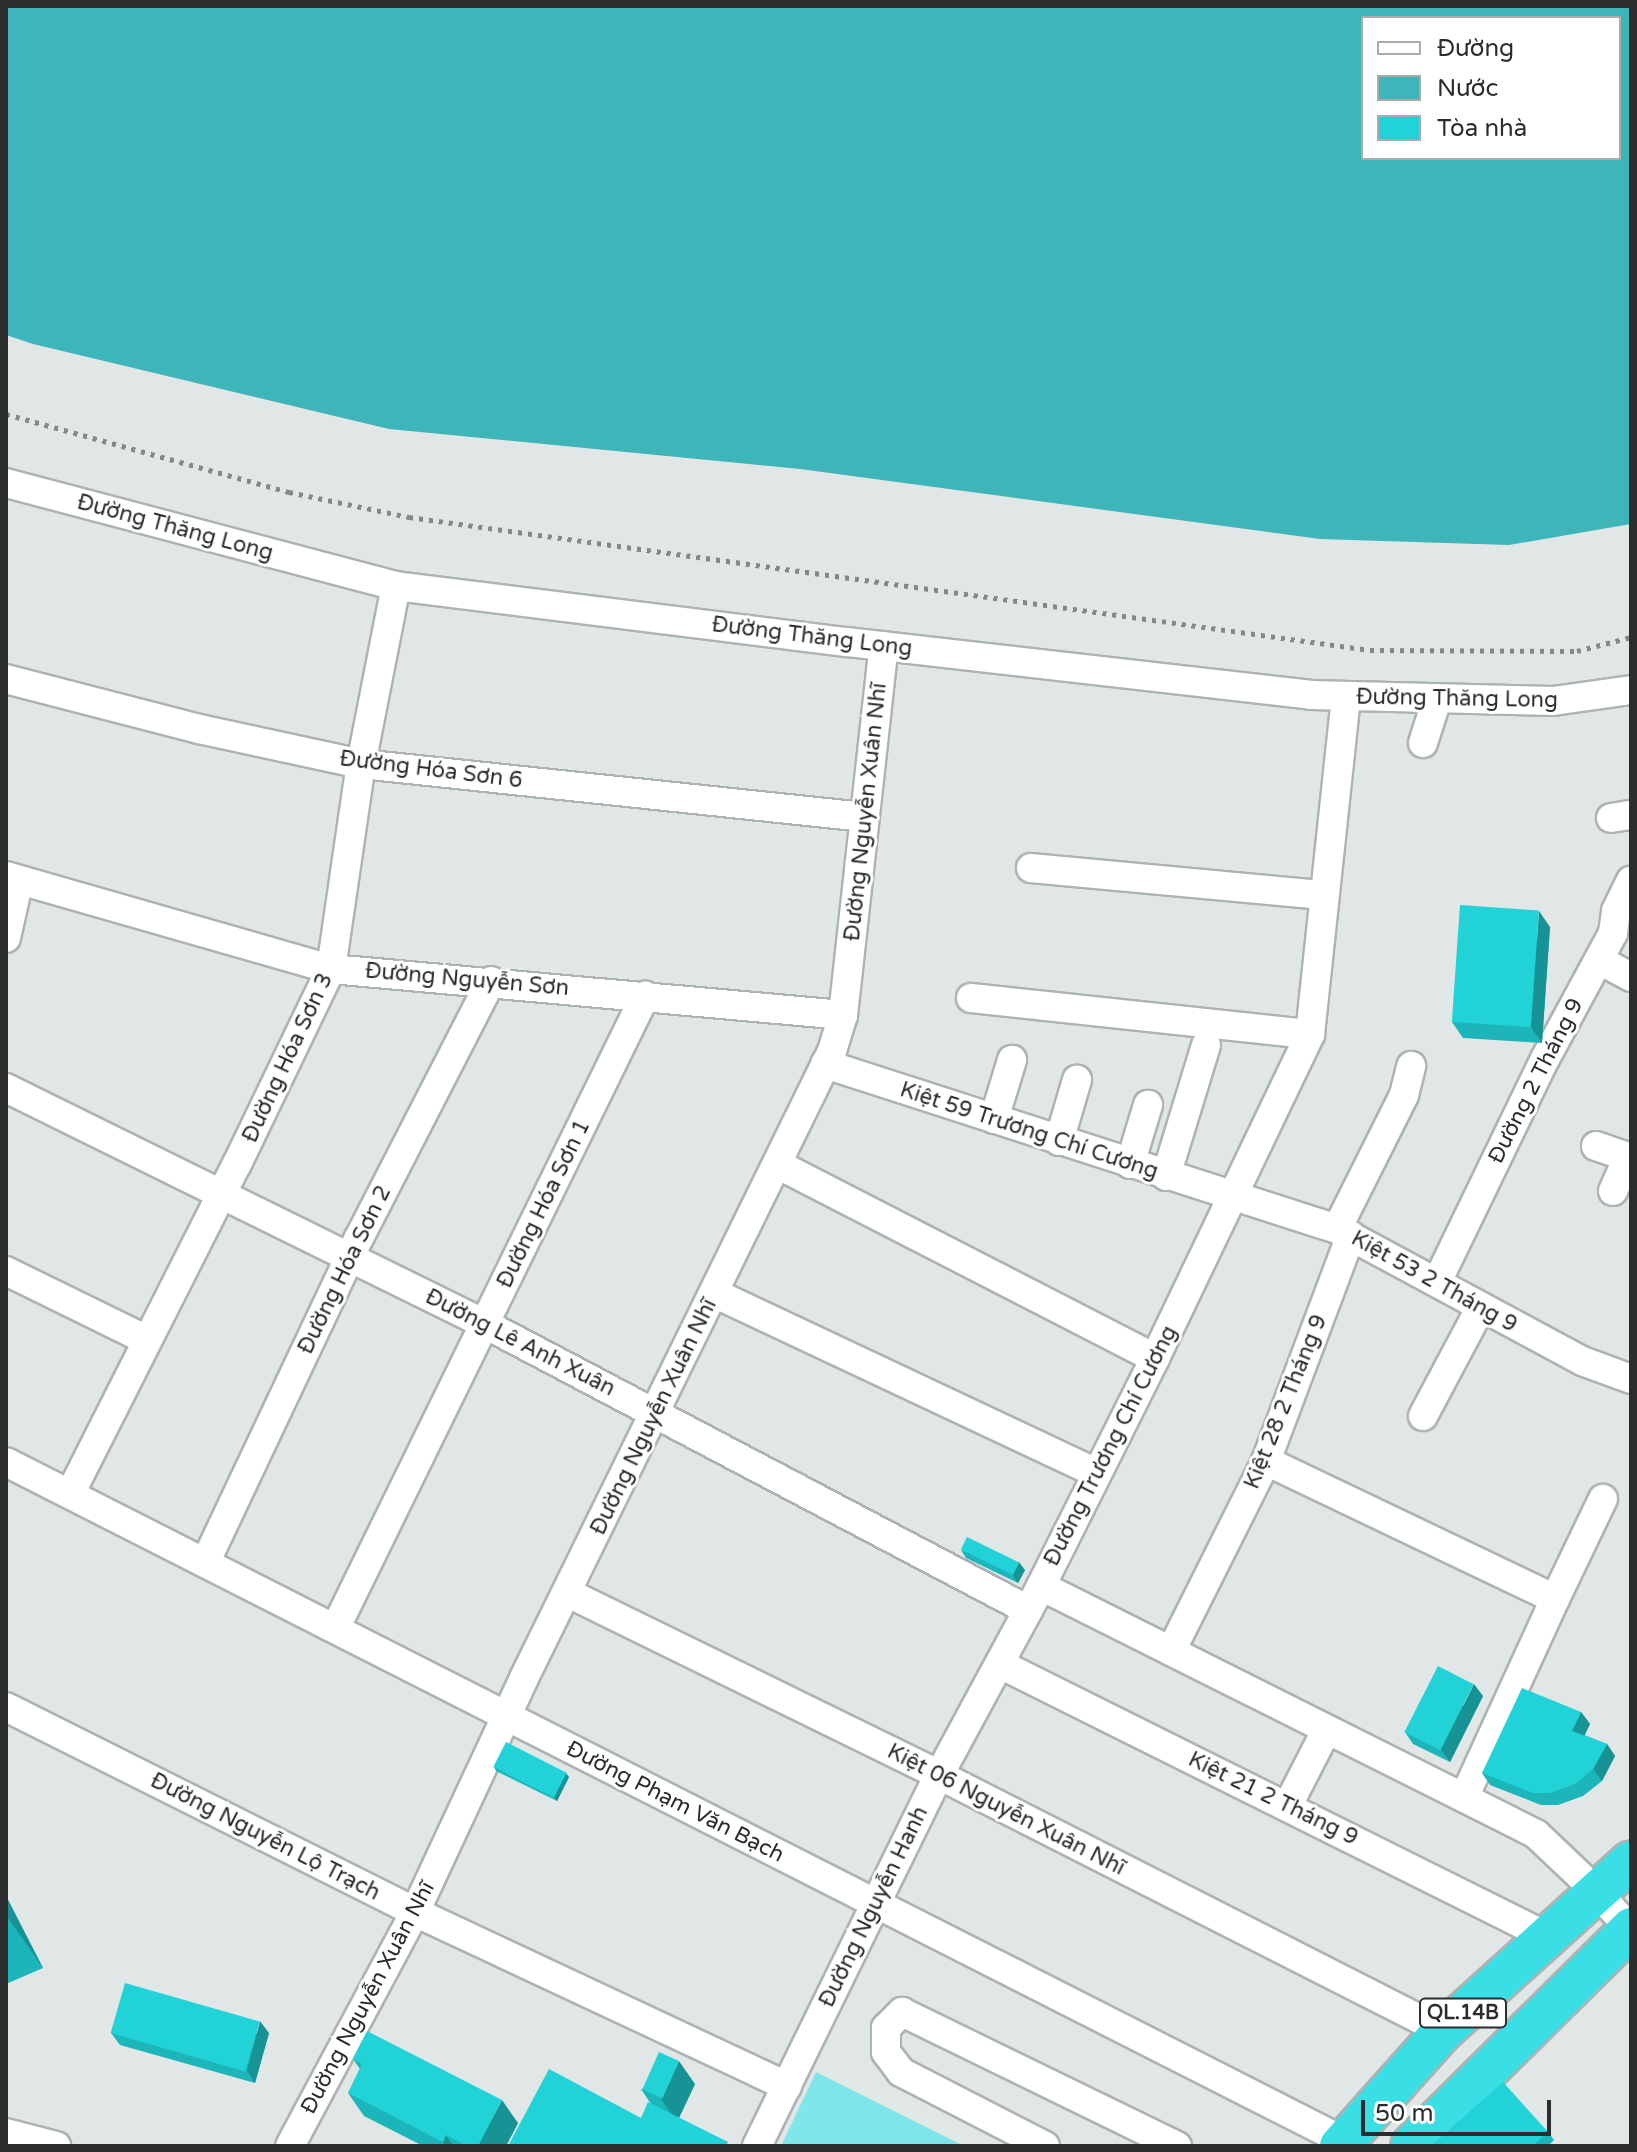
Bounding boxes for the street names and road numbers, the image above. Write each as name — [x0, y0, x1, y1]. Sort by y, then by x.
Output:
street label: Đường Thăng Long — [74, 489, 276, 567]
street label: Đường Thăng Long — [710, 612, 914, 662]
street label: Đường Nguyễn Xuân Nhĩ — [839, 682, 893, 942]
street label: Đường Thăng Long — [1356, 684, 1558, 714]
street label: Đường Hóa Sơn 6 — [338, 746, 524, 794]
street label: Đường Nguyễn Sơn — [364, 958, 570, 1002]
street label: Đường Hóa Sơn 3 — [237, 969, 339, 1147]
street label: Đường 2 Tháng 9 — [1483, 994, 1589, 1168]
street label: Kiệt 59 Trương Chí Cương — [897, 1077, 1161, 1185]
street label: Đường Hóa Sơn 1 — [492, 1115, 596, 1293]
street label: Đường Hóa Sơn 2 — [293, 1181, 397, 1359]
street label: Kiệt 53 2 Tháng 9 — [1346, 1225, 1522, 1339]
street label: Đường Lê Anh Xuân — [421, 1284, 619, 1402]
street label: Đường Nguyễn Xuân Nhĩ — [585, 1295, 723, 1539]
street label: Kiệt 28 2 Tháng 9 — [1239, 1311, 1333, 1493]
street label: Đường Trương Chí Cương — [1039, 1321, 1183, 1571]
street label: Đường Phạm Văn Bạch — [562, 1736, 788, 1868]
street label: Kiệt 06 Nguyễn Xuân Nhĩ — [883, 1738, 1129, 1882]
street label: Kiệt 21 2 Tháng 9 — [1184, 1746, 1362, 1852]
street label: Đường Nguyễn Lộ Trạch — [146, 1768, 384, 1906]
street label: Đường Nguyễn Hanh — [814, 1802, 934, 2012]
street label: Đường Nguyễn Xuân Nhĩ — [295, 1877, 441, 2119]
road number: QL.14B — [1419, 1997, 1507, 2029]

